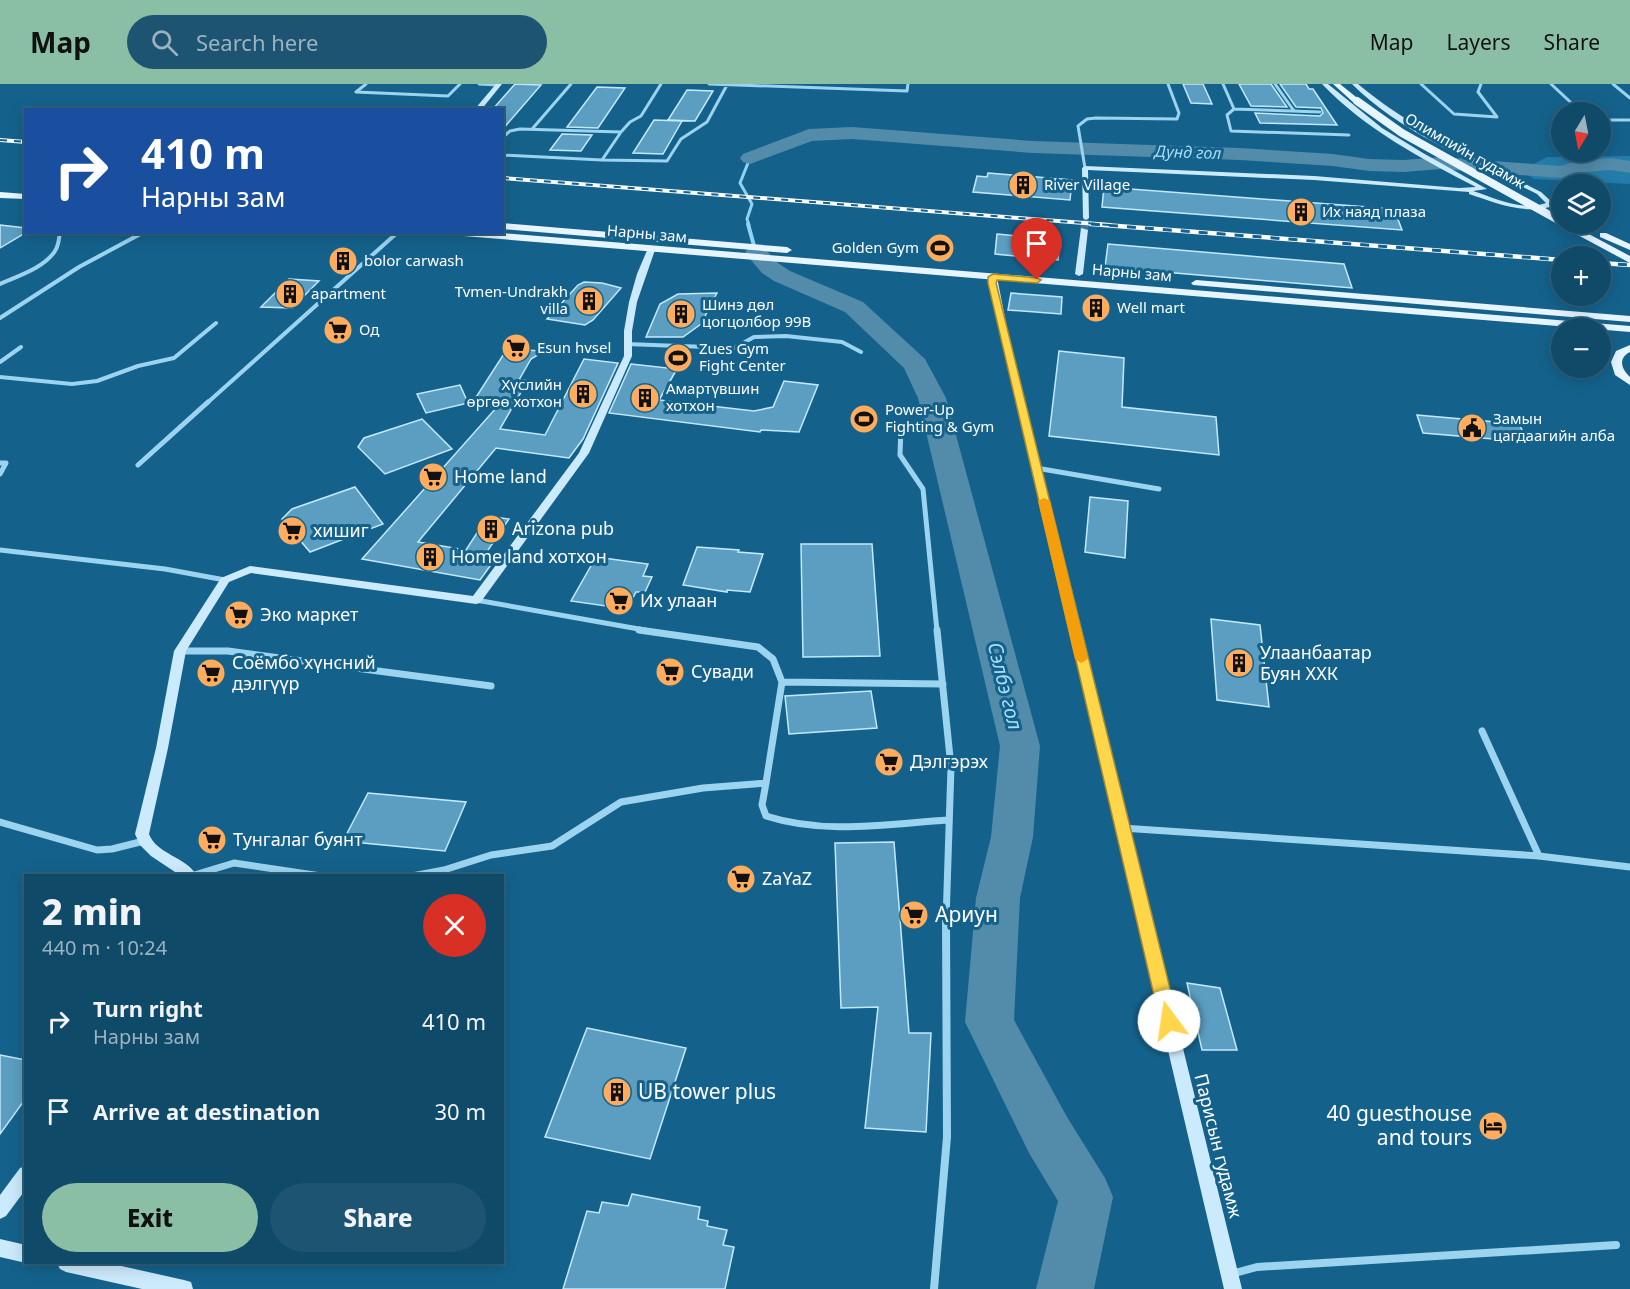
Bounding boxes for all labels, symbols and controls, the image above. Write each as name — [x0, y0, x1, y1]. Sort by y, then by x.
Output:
search box — [127, 15, 547, 69]
text: Map — [30, 23, 91, 61]
icon: search — [148, 26, 181, 59]
text: Search here — [196, 27, 318, 57]
text: Map — [1370, 28, 1414, 56]
text: Layers — [1447, 28, 1511, 56]
text: Share — [1544, 28, 1600, 56]
north arrow — [1551, 102, 1611, 162]
map controls — [1551, 102, 1611, 378]
street label: Олимпийн гудамж — [1402, 108, 1530, 193]
text: 410 m — [141, 124, 265, 181]
icon: right — [42, 132, 120, 210]
water label: Дунд гол — [1152, 140, 1222, 164]
building icon: River Village — [1007, 169, 1039, 201]
place label: River Village — [1044, 174, 1130, 194]
button: layers — [1551, 174, 1611, 234]
text: Нарны зам — [141, 178, 286, 215]
building icon: Их наяд плаза — [1285, 196, 1317, 228]
place label: Их наяд плаза — [1322, 201, 1426, 221]
pin — [1011, 218, 1062, 280]
street label: Нарны зам — [606, 220, 688, 246]
icon: arrive — [1020, 227, 1053, 260]
sports icon: Golden Gym — [924, 232, 956, 264]
place label: Golden Gym — [832, 237, 919, 257]
building icon: bolor carwash — [327, 245, 359, 277]
button: + — [1551, 246, 1611, 306]
place label: bolor carwash — [364, 250, 464, 270]
street label: Нарны зам — [1091, 259, 1173, 285]
building icon: apartment — [274, 278, 306, 310]
place label: Tvmen-Undrakh villa — [455, 281, 568, 318]
place label: apartment — [311, 283, 386, 303]
building icon: Tvmen-Undrakh villa — [573, 285, 605, 317]
building icon: Well mart — [1080, 292, 1112, 324]
place label: Шинэ дөл цогцолбор 99В — [702, 294, 811, 331]
place label: Well mart — [1117, 297, 1185, 317]
building icon: Шинэ дөл цогцолбор 99В — [665, 298, 697, 330]
supermarket icon: Од — [322, 314, 354, 346]
button: − — [1551, 318, 1611, 378]
place label: Од — [359, 319, 379, 339]
supermarket icon: Esun hvsel — [500, 332, 532, 364]
place label: Esun hvsel — [537, 337, 611, 357]
place label: Zues Gym Fight Center — [699, 338, 786, 375]
sports icon: Zues Gym Fight Center — [662, 342, 694, 374]
place label: Хүслийн өргөө хотхон — [467, 374, 562, 411]
building icon: Хүслийн өргөө хотхон — [567, 378, 599, 410]
place label: Амартүвшин хотхон — [666, 378, 759, 415]
building icon: Амартүвшин хотхон — [629, 382, 661, 414]
place label: Power-Up Fighting & Gym — [885, 399, 994, 436]
sports icon: Power-Up Fighting & Gym — [848, 403, 880, 435]
place label: Замын цагдаагийн алба — [1493, 408, 1615, 445]
public building icon: Замын цагдаагийн алба — [1456, 412, 1488, 444]
supermarket icon: Home land — [417, 461, 449, 493]
place label: Home land — [454, 464, 547, 488]
building icon: Arizona pub — [475, 513, 507, 545]
supermarket icon: хишиг — [276, 515, 308, 547]
place label: Arizona pub — [512, 516, 614, 540]
place label: хишиг — [313, 518, 369, 542]
building icon: Home land хотхон — [414, 541, 446, 573]
place label: Home land хотхон — [451, 544, 607, 568]
supermarket icon: Их улаан — [603, 585, 635, 617]
place label: Их улаан — [640, 588, 717, 612]
supermarket icon: Эко маркет — [223, 599, 255, 631]
place label: Эко маркет — [260, 602, 359, 626]
water label: Сэлбэ гол — [982, 639, 1029, 732]
place label: Улаанбаатар Буян ХХК — [1260, 640, 1372, 685]
building icon: Улаанбаатар Буян ХХК — [1223, 647, 1255, 679]
place label: Соёмбо хүнсний дэлгүүр — [232, 650, 376, 695]
supermarket icon: Сувади — [654, 656, 686, 688]
supermarket icon: Соёмбо хүнсний дэлгүүр — [195, 657, 227, 689]
place label: Сувади — [691, 659, 754, 683]
supermarket icon: Дэлгэрэх — [873, 746, 905, 778]
place label: Дэлгэрэх — [910, 749, 989, 773]
supermarket icon: Тунгалаг буянт — [196, 824, 228, 856]
place label: Тунгалаг буянт — [233, 827, 363, 851]
supermarket icon: ZaYaZ — [725, 863, 757, 895]
place label: ZaYaZ — [762, 866, 812, 890]
text: 2 min — [42, 887, 143, 936]
button: close — [423, 894, 486, 957]
supermarket icon: Ариун — [898, 899, 930, 931]
place label: Ариун — [935, 900, 998, 928]
text: 440 m · 10:24 — [42, 934, 167, 961]
position arrow — [1137, 989, 1201, 1053]
text: Turn right — [93, 993, 203, 1023]
icon: right — [42, 1005, 75, 1038]
text: 410 m — [422, 1006, 486, 1036]
text: Нарны зам — [93, 1023, 200, 1050]
street label: Парисын гудамж — [1189, 1071, 1249, 1221]
building icon: UB tower plus — [601, 1076, 633, 1108]
place label: UB tower plus — [638, 1077, 776, 1105]
icon: arrive — [42, 1095, 75, 1128]
text: Arrive at destination — [93, 1096, 320, 1126]
text: 30 m — [435, 1096, 486, 1126]
place label: 40 guesthouse and tours — [1327, 1099, 1472, 1151]
hotel icon: 40 guesthouse and tours — [1477, 1110, 1509, 1142]
button: Exit — [42, 1183, 258, 1252]
button: Share — [270, 1183, 486, 1252]

